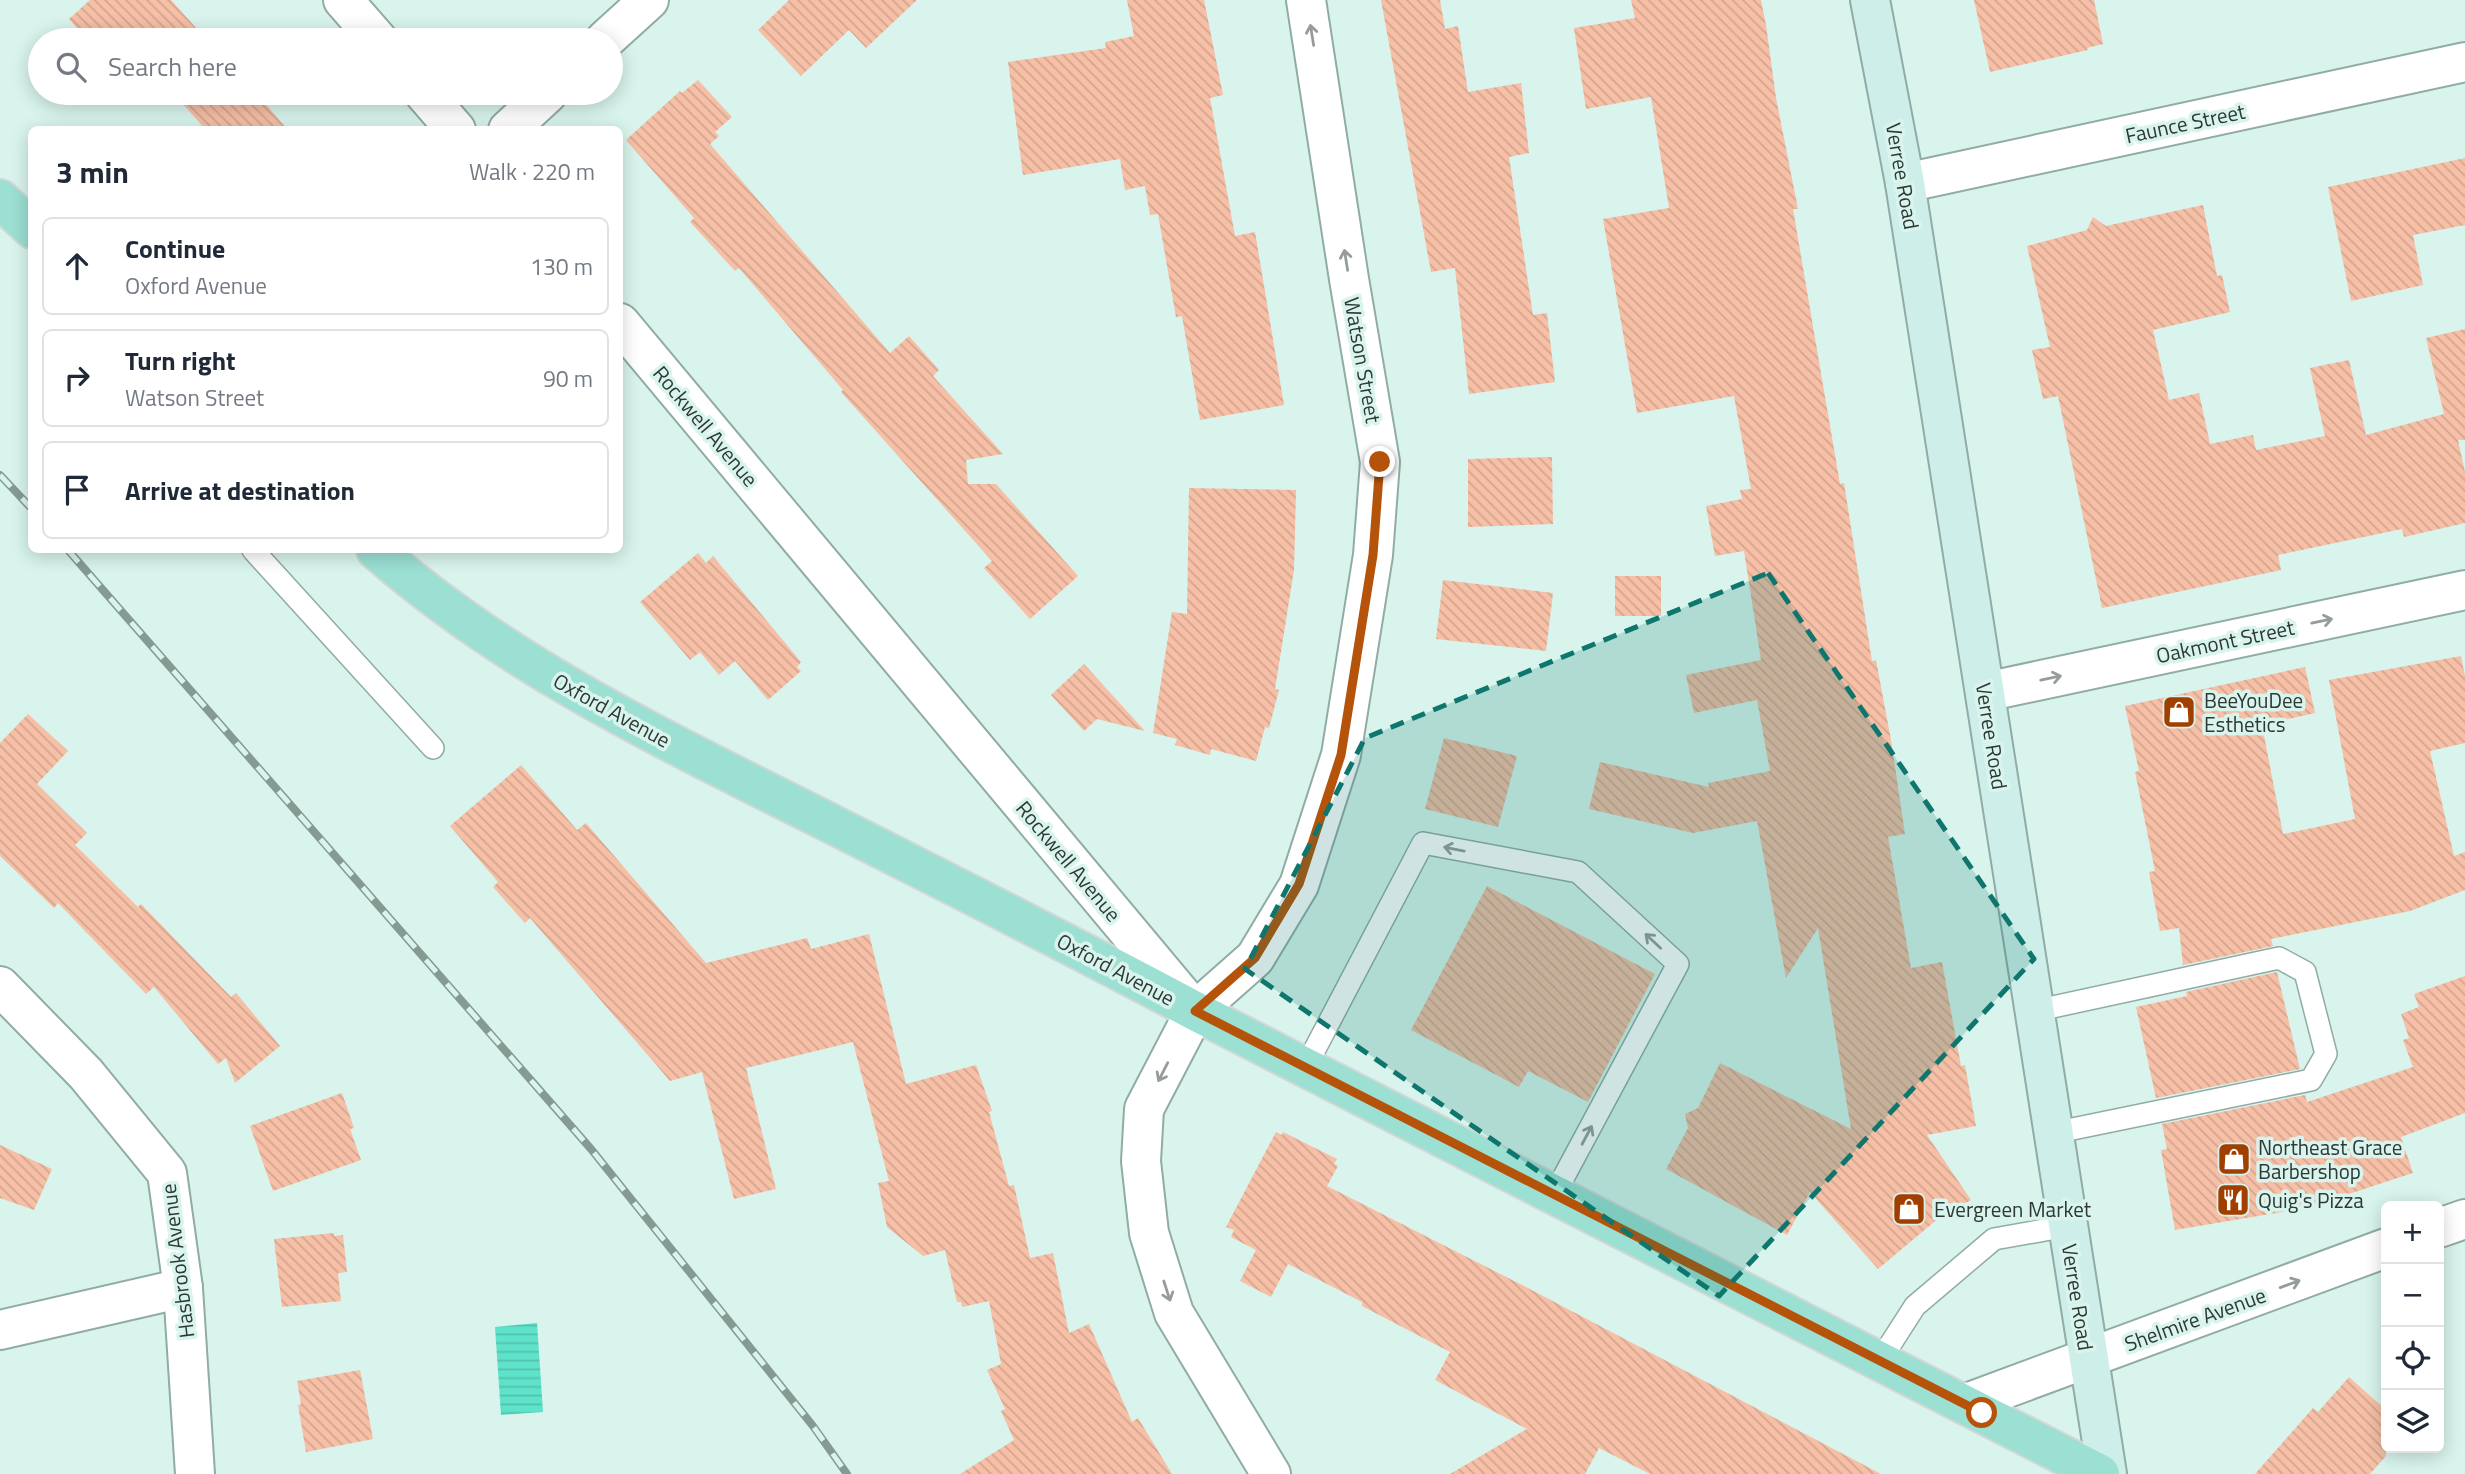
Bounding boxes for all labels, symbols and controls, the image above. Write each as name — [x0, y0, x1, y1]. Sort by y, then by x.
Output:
one-way arrow — [1305, 24, 1318, 47]
search box — [28, 28, 623, 105]
text: Search here — [108, 47, 237, 86]
icon: search — [52, 48, 90, 86]
street label: Faunce Street — [2122, 95, 2248, 151]
street label: Verree Road — [1878, 120, 1928, 232]
text: 3 min — [56, 149, 129, 195]
text: Walk · 220 m — [469, 154, 595, 189]
text: Continue — [125, 229, 225, 268]
icon: ahead — [58, 247, 96, 285]
text: 130 m — [530, 249, 593, 284]
one-way arrow — [1339, 249, 1352, 271]
text: Oxford Avenue — [125, 268, 267, 303]
street label: Watson Street — [1336, 295, 1390, 426]
text: Turn right — [125, 341, 236, 380]
street label: Rockwell Avenue — [646, 358, 766, 494]
icon: right — [58, 359, 96, 397]
text: 90 m — [543, 361, 593, 396]
text: Watson Street — [125, 380, 264, 415]
route end — [1364, 446, 1395, 477]
icon: arrive — [58, 471, 96, 509]
text: Arrive at destination — [125, 471, 355, 510]
street label: Oakmont Street — [2153, 611, 2298, 671]
one-way arrow — [2310, 613, 2333, 627]
street label: Oxford Avenue — [548, 665, 676, 755]
one-way arrow — [2039, 671, 2062, 685]
street label: Verree Road — [1968, 680, 2016, 792]
place label: BeeYouDee Esthetics — [2204, 684, 2303, 740]
shop icon: BeeYouDee Esthetics — [2160, 693, 2198, 731]
street label: Rockwell Avenue — [1009, 793, 1129, 929]
one-way arrow — [1443, 841, 1466, 855]
street label: Oxford Avenue — [1051, 924, 1181, 1014]
one-way arrow — [1645, 932, 1662, 949]
one-way arrow — [1156, 1061, 1170, 1082]
one-way arrow — [1581, 1125, 1594, 1146]
place label: Northeast Grace Barbershop — [2258, 1131, 2402, 1187]
shop icon: Northeast Grace Barbershop — [2215, 1140, 2253, 1178]
restaurant icon: Quig's Pizza — [2214, 1181, 2252, 1219]
street label: Hasbrook Avenue — [152, 1182, 202, 1340]
place label: Quig's Pizza — [2258, 1184, 2364, 1216]
shop icon: Evergreen Market — [1890, 1190, 1928, 1228]
place label: Evergreen Market — [1934, 1193, 2092, 1225]
map controls — [2381, 1201, 2444, 1453]
button: + — [2381, 1201, 2444, 1264]
street label: Verree Road — [2054, 1241, 2102, 1353]
button: − — [2381, 1264, 2444, 1327]
one-way arrow — [2278, 1276, 2300, 1289]
street label: Shelmire Avenue — [2120, 1279, 2270, 1359]
one-way arrow — [1161, 1280, 1174, 1302]
button: locate — [2381, 1327, 2444, 1390]
button: layers — [2381, 1390, 2444, 1453]
route start — [1966, 1397, 1997, 1428]

